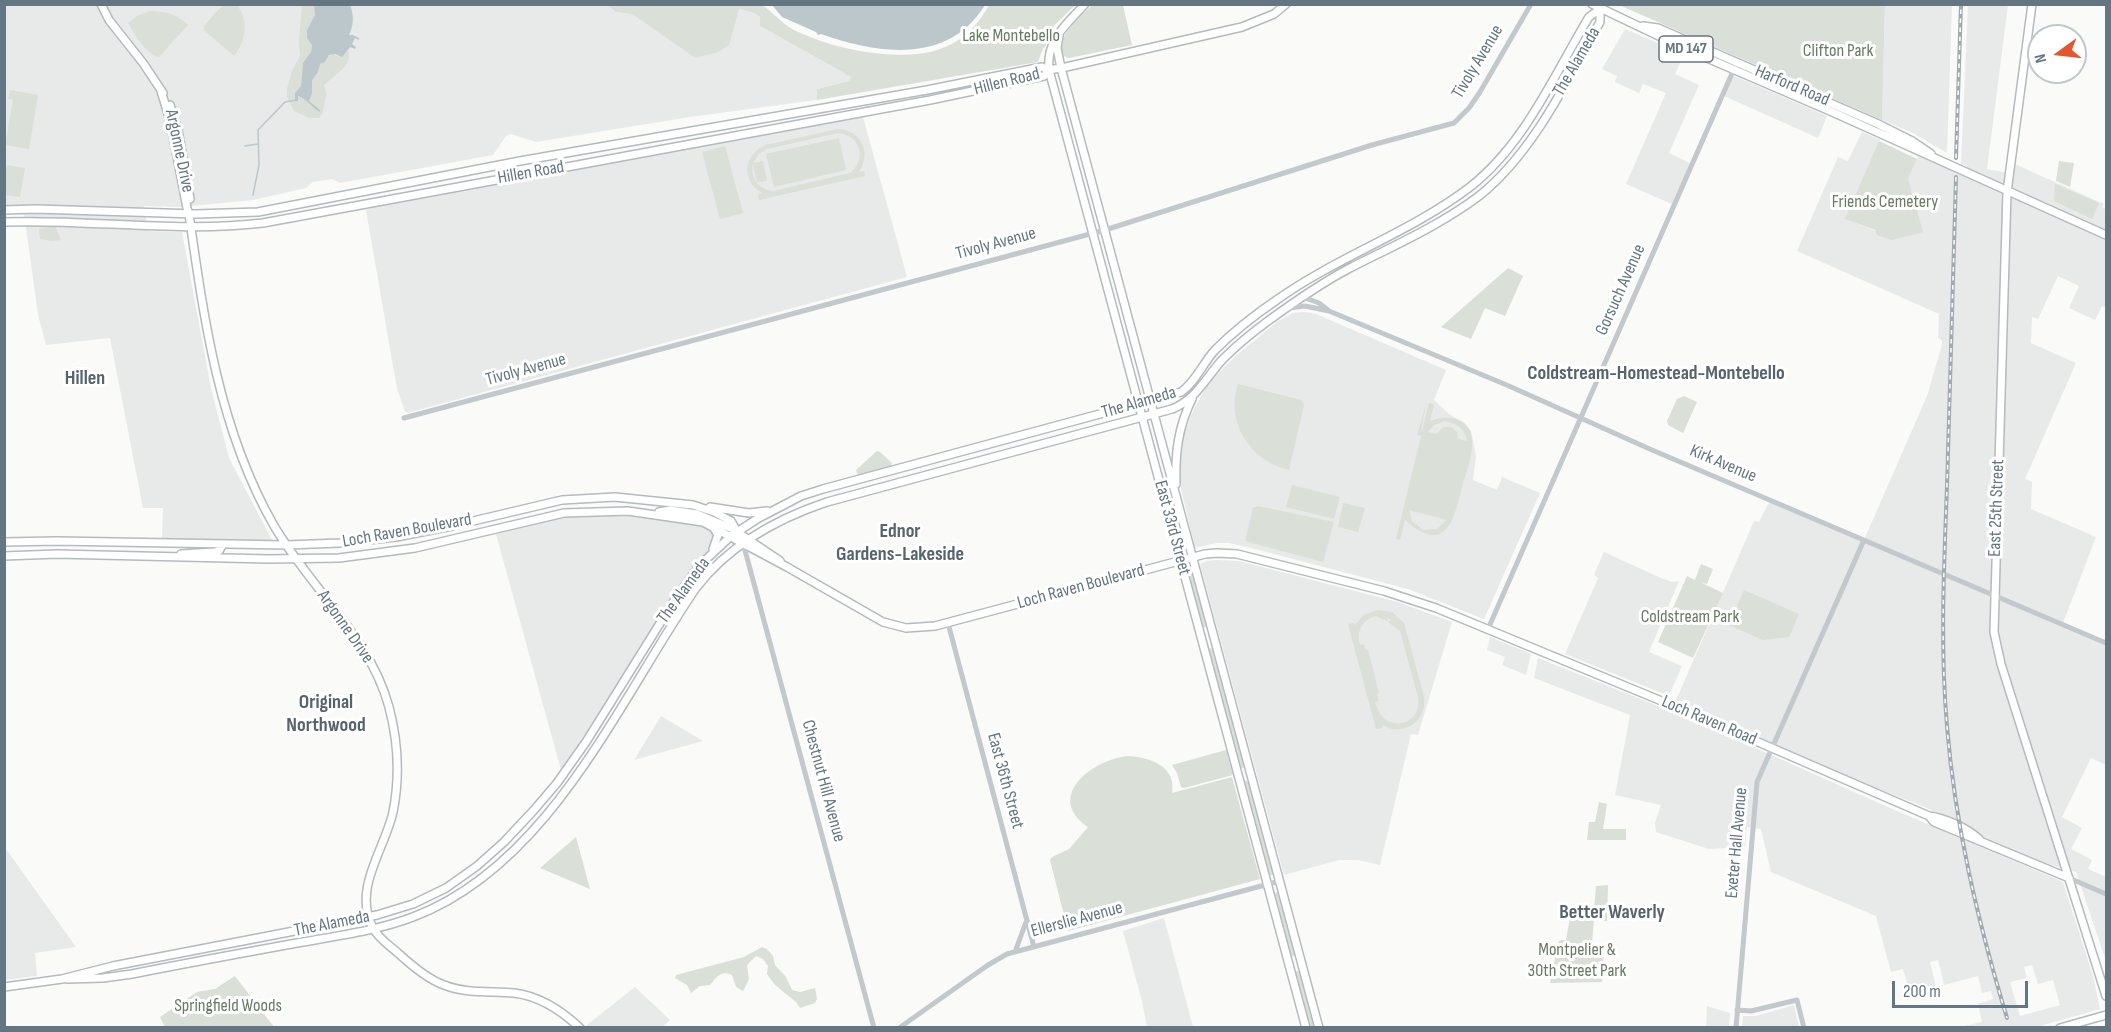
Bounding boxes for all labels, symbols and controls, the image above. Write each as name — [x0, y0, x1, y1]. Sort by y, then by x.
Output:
street label: Tivoly Avenue — [1448, 21, 1508, 103]
street label: The Alameda — [1549, 24, 1605, 100]
north arrow — [2027, 24, 2087, 84]
park label: Lake Montebello — [962, 25, 1060, 47]
road number: MD 147 — [1659, 36, 1713, 62]
park label: Clifton Park — [1803, 40, 1873, 62]
text: N — [2031, 52, 2051, 65]
street label: Harford Road — [1751, 61, 1833, 111]
street label: Hillen Road — [972, 63, 1042, 101]
street label: Argonne Drive — [160, 108, 198, 194]
street label: Hillen Road — [496, 157, 566, 189]
park label: Friends Cemetery — [1832, 191, 1938, 213]
street label: Tivoly Avenue — [954, 223, 1038, 265]
street label: Gorsuch Avenue — [1591, 241, 1651, 339]
street label: Tivoly Avenue — [484, 349, 568, 391]
district label: Coldstream-Homestead-Montebello — [1527, 362, 1785, 386]
district label: Hillen — [65, 367, 105, 391]
street label: The Alameda — [1099, 382, 1179, 424]
street label: Kirk Avenue — [1686, 440, 1760, 488]
street label: East 25th Street — [1985, 459, 2009, 557]
street label: East 33rd Street — [1149, 478, 1195, 578]
street label: Loch Raven Boulevard — [341, 509, 473, 553]
district label: Ednor Gardens-Lakeside — [836, 520, 964, 567]
street label: The Alameda — [653, 554, 715, 628]
street label: Loch Raven Boulevard — [1015, 560, 1147, 614]
street label: Argonne Drive — [312, 586, 378, 668]
park label: Coldstream Park — [1641, 606, 1739, 628]
district label: Original Northwood — [286, 691, 366, 738]
street label: Loch Raven Road — [1658, 691, 1760, 751]
street label: Chestnut Hill Avenue — [796, 718, 850, 844]
street label: East 36th Street — [982, 731, 1028, 831]
street label: Exeter Hall Avenue — [1721, 787, 1753, 899]
street label: Ellerslie Avenue — [1029, 897, 1125, 943]
district label: Better Waverly — [1559, 901, 1665, 925]
street label: The Alameda — [292, 906, 372, 942]
park label: Montpelier & 30th Street Park — [1528, 939, 1626, 982]
scale bar — [1895, 969, 2032, 1007]
text: 200 m — [1903, 981, 1941, 1002]
park label: Springfield Woods — [174, 995, 282, 1017]

